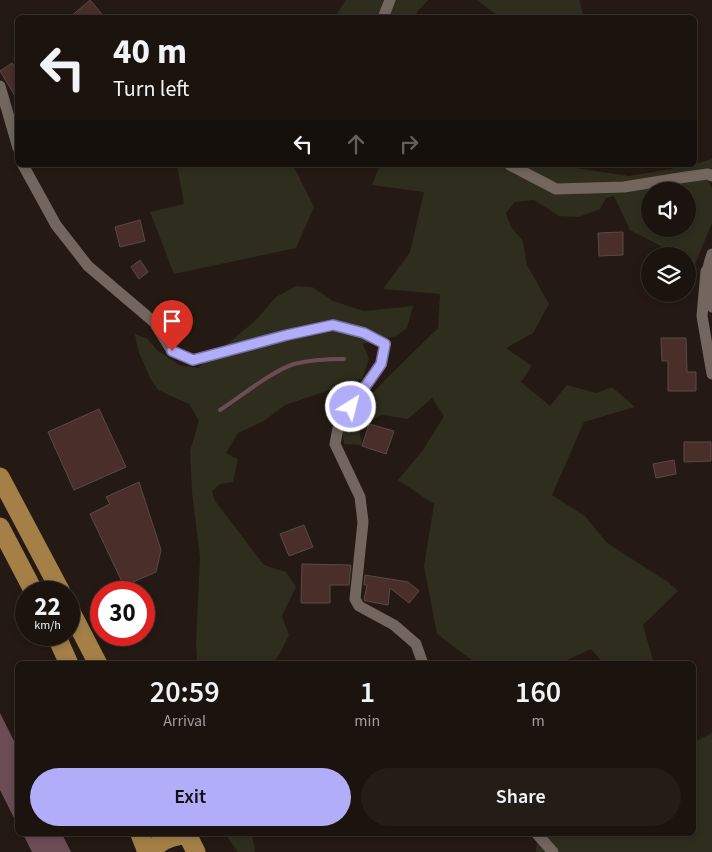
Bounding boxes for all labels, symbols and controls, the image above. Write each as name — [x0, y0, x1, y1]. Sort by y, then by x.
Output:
text: 40 m — [113, 27, 187, 77]
icon: left — [30, 35, 95, 100]
text: Turn left — [113, 73, 189, 105]
icon: left — [289, 130, 317, 158]
icon: ahead — [342, 130, 370, 158]
icon: right — [395, 130, 423, 158]
map controls — [641, 182, 696, 302]
button: sound — [641, 182, 696, 237]
button: layers — [641, 247, 696, 302]
pin — [151, 300, 193, 351]
icon: arrive — [158, 307, 186, 335]
position arrow — [324, 380, 376, 432]
speed limit sign: 30 — [90, 581, 155, 646]
text: 22 — [34, 589, 61, 625]
text: km/h — [34, 617, 61, 634]
text: 20:59 — [150, 671, 220, 714]
text: 1 — [360, 671, 375, 714]
text: 160 — [515, 671, 561, 714]
text: Arrival — [163, 710, 206, 732]
text: min — [354, 710, 380, 732]
text: m — [532, 710, 545, 732]
button: Exit — [30, 768, 351, 826]
button: Share — [361, 768, 681, 826]

